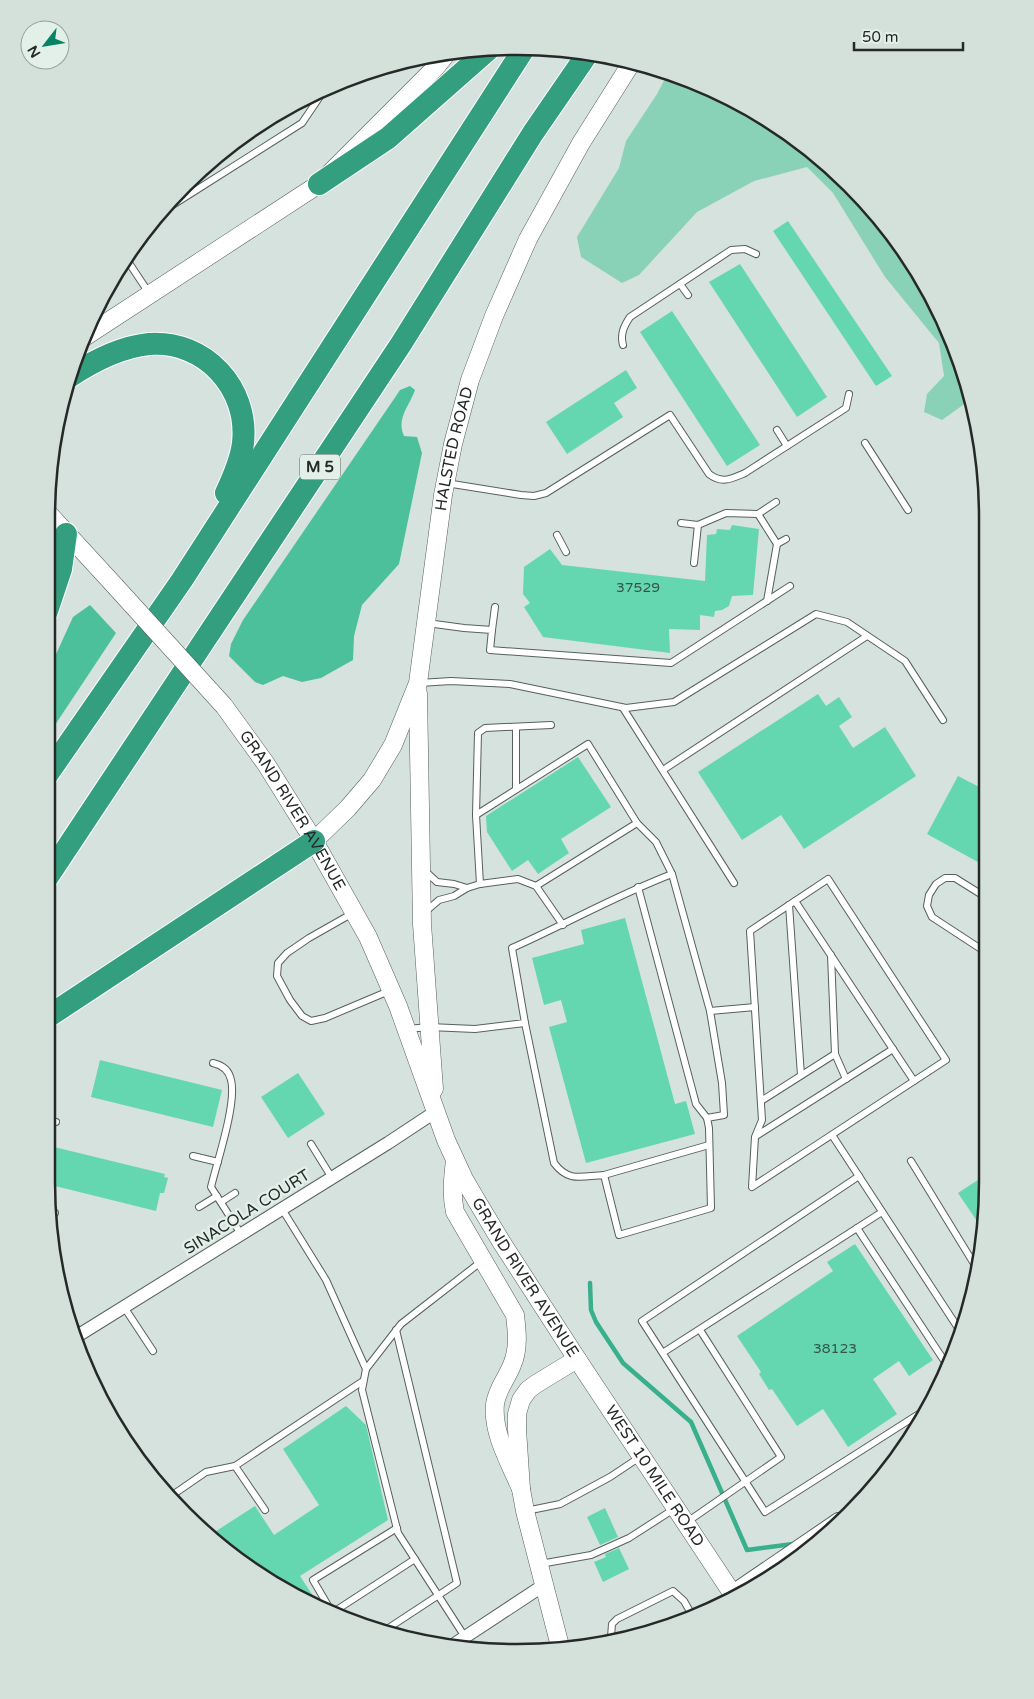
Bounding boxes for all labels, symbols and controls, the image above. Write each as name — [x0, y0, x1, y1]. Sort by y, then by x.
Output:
north arrow — [20, 20, 70, 70]
scale bar — [854, 20, 963, 52]
text: 50 m — [862, 28, 899, 46]
text: N — [24, 42, 44, 61]
street label: HALSTED ROAD — [431, 385, 478, 512]
road number: M 5 — [300, 454, 340, 480]
house number: 37529 — [616, 579, 660, 596]
street label: GRAND RIVER AVENUE — [235, 726, 350, 894]
street label: SINACOLA COURT — [180, 1165, 314, 1259]
street label: GRAND RIVER AVENUE — [467, 1194, 583, 1361]
house number: 38123 — [813, 1340, 857, 1357]
street label: WEST 10 MILE ROAD — [600, 1401, 709, 1551]

